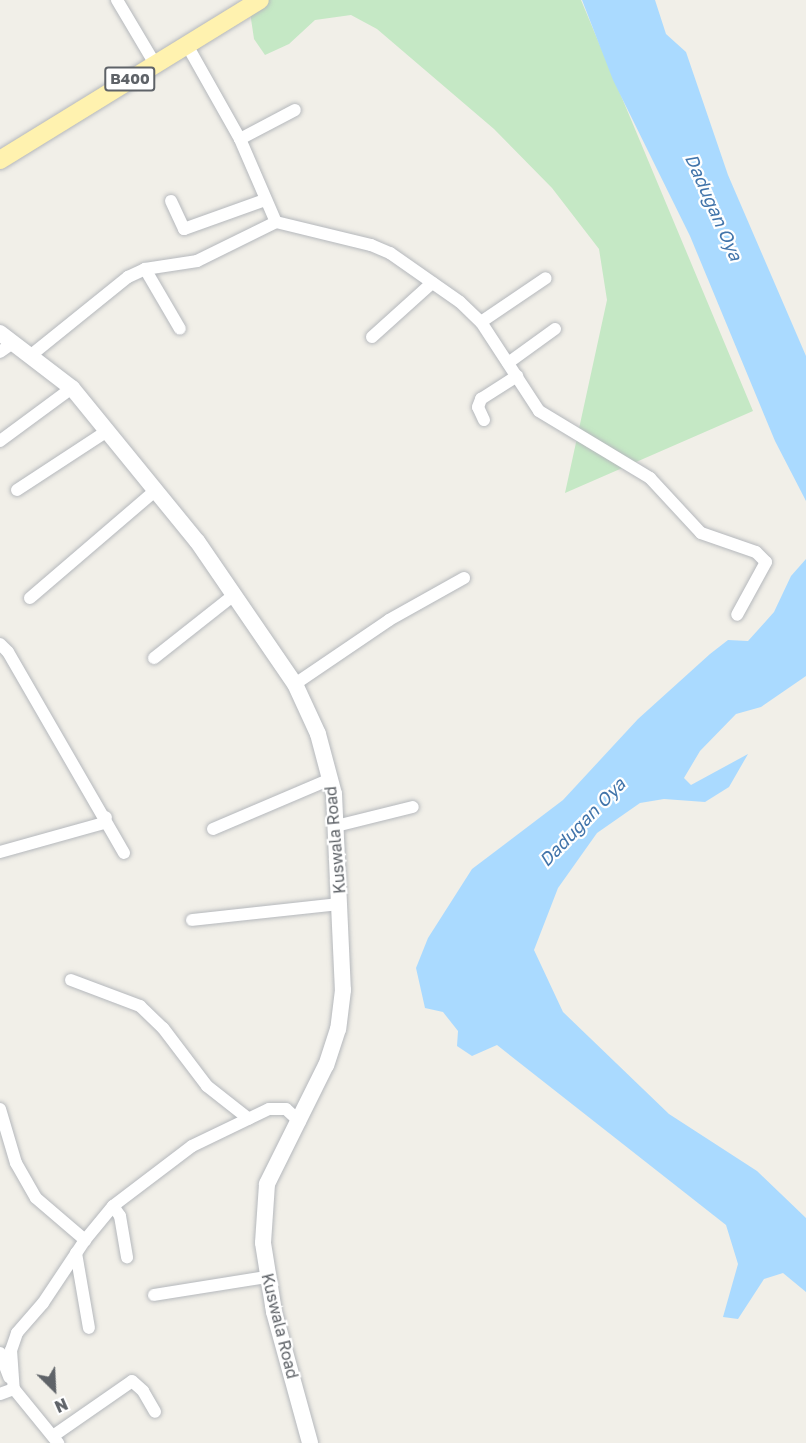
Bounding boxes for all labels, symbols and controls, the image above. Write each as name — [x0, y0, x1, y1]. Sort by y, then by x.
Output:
road number: B400 — [103, 67, 157, 91]
water label: Dadugan Oya — [681, 150, 747, 264]
water label: Dadugan Oya — [534, 773, 630, 871]
street label: Kuswala Road — [321, 785, 349, 895]
street label: Kuswala Road — [258, 1271, 302, 1381]
north arrow — [24, 1359, 84, 1419]
text: N — [52, 1394, 71, 1417]

